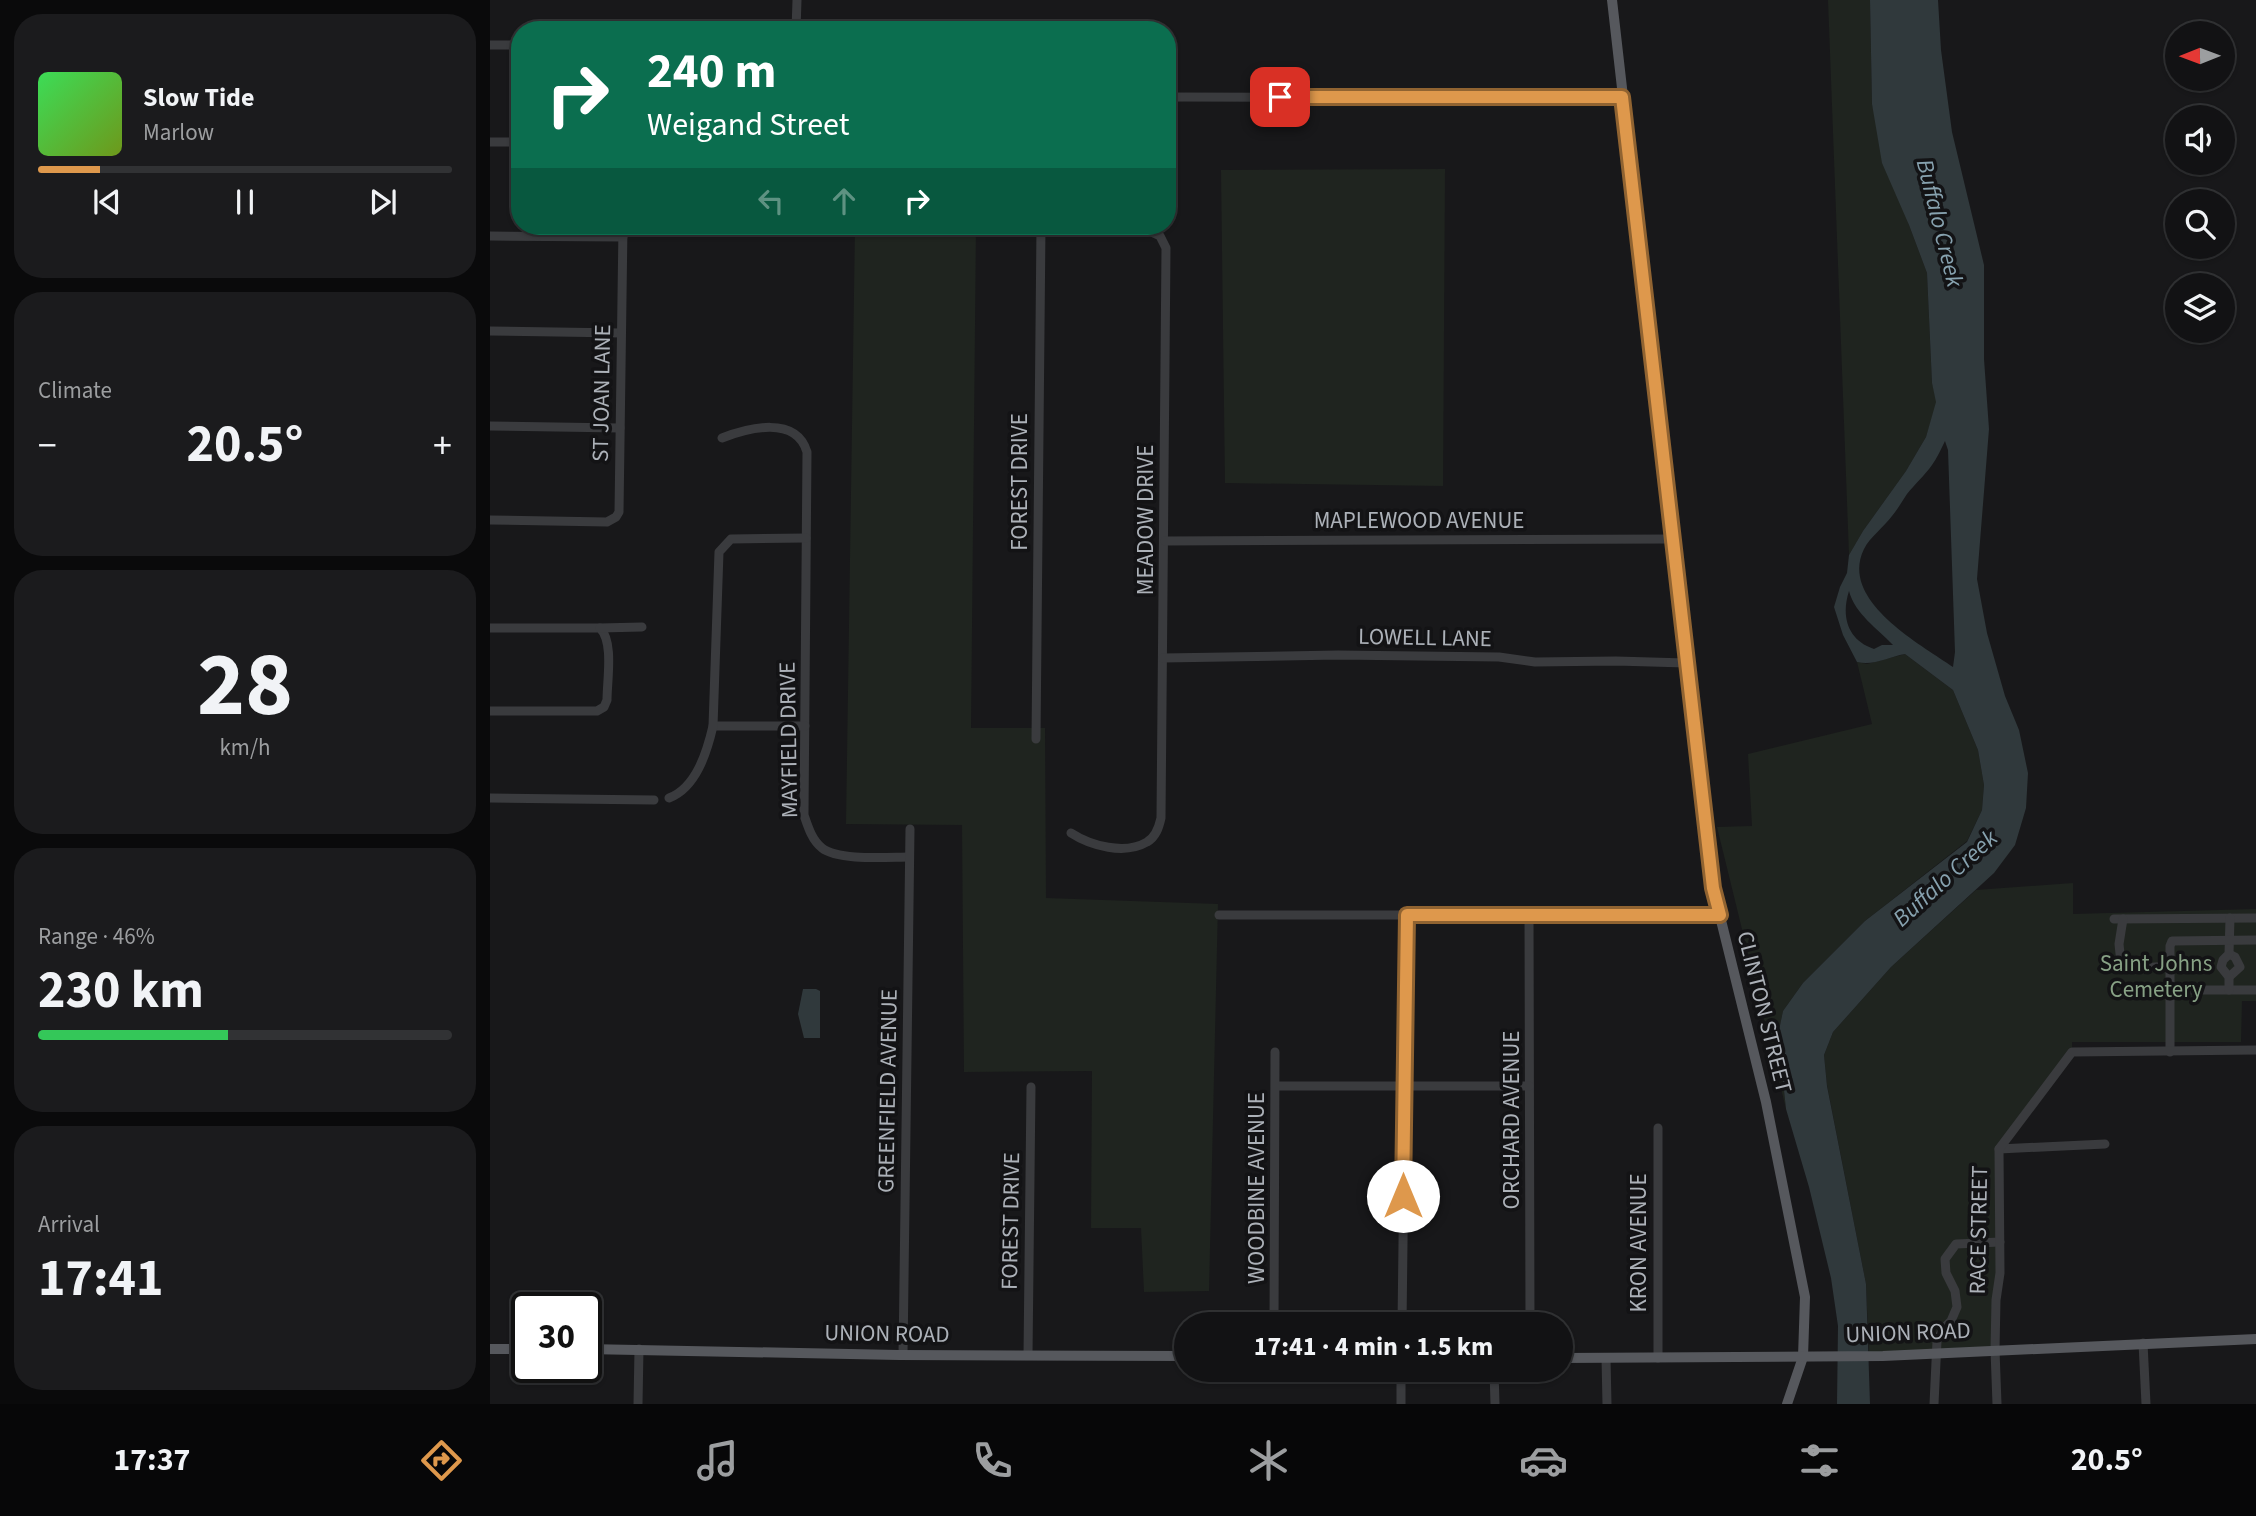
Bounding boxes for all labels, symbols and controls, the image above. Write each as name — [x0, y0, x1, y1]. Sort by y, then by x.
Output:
north arrow — [2165, 21, 2235, 91]
map controls — [2165, 21, 2235, 343]
text: 240 m — [647, 37, 776, 107]
icon: right — [532, 49, 623, 140]
pin — [1250, 67, 1310, 127]
icon: arrive — [1261, 78, 1299, 116]
text: Slow Tide — [143, 79, 254, 116]
text: Weigand Street — [647, 102, 849, 148]
button: sound — [2165, 105, 2235, 175]
text: Marlow — [143, 116, 214, 149]
water label: Buffalo Creek — [1907, 155, 1972, 291]
icon: left — [752, 182, 790, 220]
icon: ahead — [825, 182, 863, 220]
icon: right — [898, 182, 936, 220]
icon: previous — [88, 183, 126, 221]
icon: pause — [226, 183, 264, 221]
icon: next — [364, 183, 402, 221]
button: search — [2165, 189, 2235, 259]
button: layers — [2165, 273, 2235, 343]
street label: ST JOAN LANE — [584, 324, 619, 462]
text: Climate — [38, 374, 112, 407]
text: 20.5° — [187, 408, 303, 482]
street label: FOREST DRIVE — [1003, 413, 1036, 551]
text: − — [38, 419, 57, 473]
text: + — [433, 419, 452, 473]
street label: MEADOW DRIVE — [1129, 445, 1162, 595]
street label: MAPLEWOOD AVENUE — [1314, 504, 1524, 537]
street label: LOWELL LANE — [1358, 620, 1492, 655]
text: 28 — [197, 621, 293, 750]
street label: MAYFIELD DRIVE — [771, 661, 806, 819]
text: km/h — [219, 731, 271, 764]
water label: Buffalo Creek — [1885, 821, 2006, 935]
text: Range · 46% — [38, 920, 155, 953]
street label: CLINTON STREET — [1728, 928, 1801, 1096]
park label: Saint Johns Cemetery — [2100, 947, 2212, 1006]
text: 230 km — [38, 954, 204, 1028]
street label: GREENFIELD AVENUE — [869, 989, 906, 1193]
street label: ORCHARD AVENUE — [1495, 1031, 1528, 1209]
street label: WOODBINE AVENUE — [1240, 1092, 1273, 1284]
street label: FOREST DRIVE — [993, 1152, 1028, 1290]
position arrow — [1366, 1159, 1440, 1233]
street label: RACE STREET — [1961, 1165, 1996, 1295]
street label: KRON AVENUE — [1622, 1173, 1655, 1313]
text: Arrival — [38, 1208, 100, 1241]
text: 17:41 — [38, 1242, 163, 1316]
speed limit sign: 30 — [511, 1292, 602, 1383]
street label: UNION ROAD — [1845, 1314, 1971, 1351]
street label: UNION ROAD — [824, 1316, 950, 1351]
text: 17:41 · 4 min · 1.5 km — [1254, 1328, 1493, 1365]
icon: directions — [417, 1436, 466, 1485]
icon: music — [693, 1436, 742, 1485]
icon: phone — [968, 1436, 1017, 1485]
icon: climate — [1244, 1436, 1293, 1485]
icon: car — [1519, 1436, 1568, 1485]
icon: filters — [1795, 1436, 1844, 1485]
text: 17:37 — [113, 1437, 190, 1483]
text: 20.5° — [2071, 1437, 2143, 1483]

